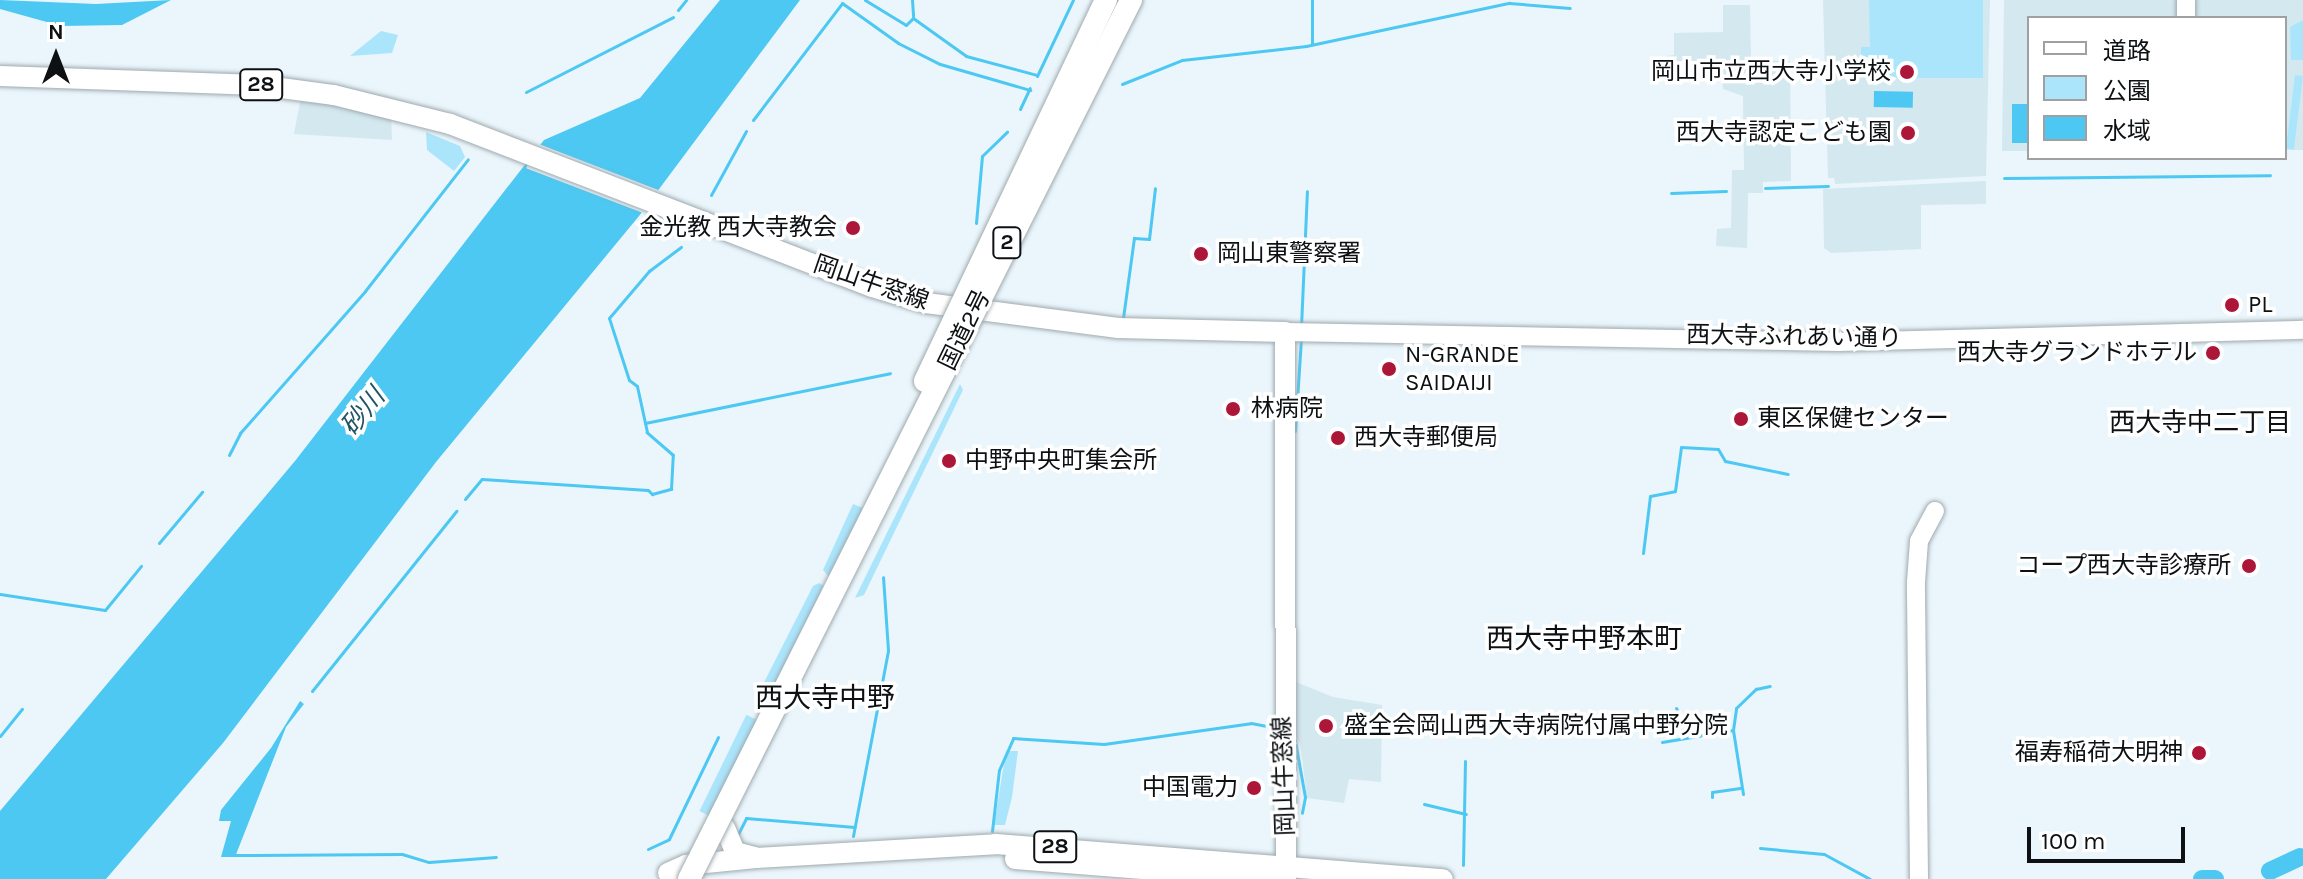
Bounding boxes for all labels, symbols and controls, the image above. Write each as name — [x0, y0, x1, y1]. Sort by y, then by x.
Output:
north arrow — [16, 16, 96, 96]
legend — [2027, 16, 2287, 160]
text: N — [48, 19, 64, 45]
text: 道路 — [2103, 37, 2151, 65]
place label: 岡山市立西大寺小学校 — [1651, 58, 1891, 86]
marker: 岡山市立西大寺小学校 — [1898, 63, 1916, 81]
road number: 28 — [239, 67, 283, 103]
text: 公園 — [2103, 77, 2151, 105]
text: 水域 — [2103, 117, 2151, 145]
place label: 西大寺認定こども園 — [1676, 119, 1892, 147]
marker: 西大寺認定こども園 — [1899, 124, 1917, 142]
place label: 金光教 西大寺教会 — [639, 214, 837, 242]
marker: 金光教 西大寺教会 — [844, 219, 862, 237]
road number: 2 — [991, 225, 1023, 261]
place label: 岡山東警察署 — [1217, 240, 1361, 268]
marker: 岡山東警察署 — [1192, 245, 1210, 263]
street label: 岡山牛窓線 — [810, 250, 932, 316]
street label: 国道2号 — [933, 285, 997, 375]
place label: PL — [2248, 291, 2273, 319]
marker: PL — [2223, 296, 2241, 314]
street label: 西大寺ふれあい通り — [1686, 321, 1902, 353]
place label: 西大寺グランドホテル — [1957, 339, 2197, 367]
place label: N-GRANDE SAIDAIJI — [1405, 341, 1519, 397]
marker: 西大寺グランドホテル — [2204, 344, 2222, 362]
marker: N-GRANDE SAIDAIJI — [1380, 360, 1398, 378]
water label: 砂川 — [335, 382, 391, 442]
place label: 林病院 — [1251, 395, 1323, 423]
marker: 林病院 — [1222, 398, 1244, 420]
place label: 東区保健センター — [1757, 405, 1949, 433]
district label: 西大寺中二丁目 — [2109, 407, 2291, 439]
marker: 東区保健センター — [1732, 410, 1750, 428]
place label: 西大寺郵便局 — [1354, 424, 1498, 452]
marker: 西大寺郵便局 — [1329, 429, 1347, 447]
place label: 中野中央町集会所 — [965, 447, 1157, 475]
marker: 中野中央町集会所 — [940, 452, 958, 470]
place label: コープ西大寺診療所 — [2015, 552, 2231, 580]
marker: コープ西大寺診療所 — [2238, 555, 2260, 577]
district label: 西大寺中野本町 — [1486, 622, 1682, 656]
district label: 西大寺中野 — [755, 681, 895, 715]
place label: 盛全会岡山西大寺病院付属中野分院 — [1344, 712, 1728, 740]
marker: 盛全会岡山西大寺病院付属中野分院 — [1315, 715, 1337, 737]
street label: 岡山牛窓線 — [1268, 716, 1300, 836]
place label: 福寿稲荷大明神 — [2015, 739, 2183, 767]
marker: 福寿稲荷大明神 — [2190, 744, 2208, 762]
place label: 中国電力 — [1142, 774, 1238, 802]
marker: 中国電力 — [1245, 779, 1263, 797]
scale bar — [2031, 811, 2189, 861]
text: 100 m — [2041, 827, 2106, 855]
road number: 28 — [1033, 829, 1077, 865]

